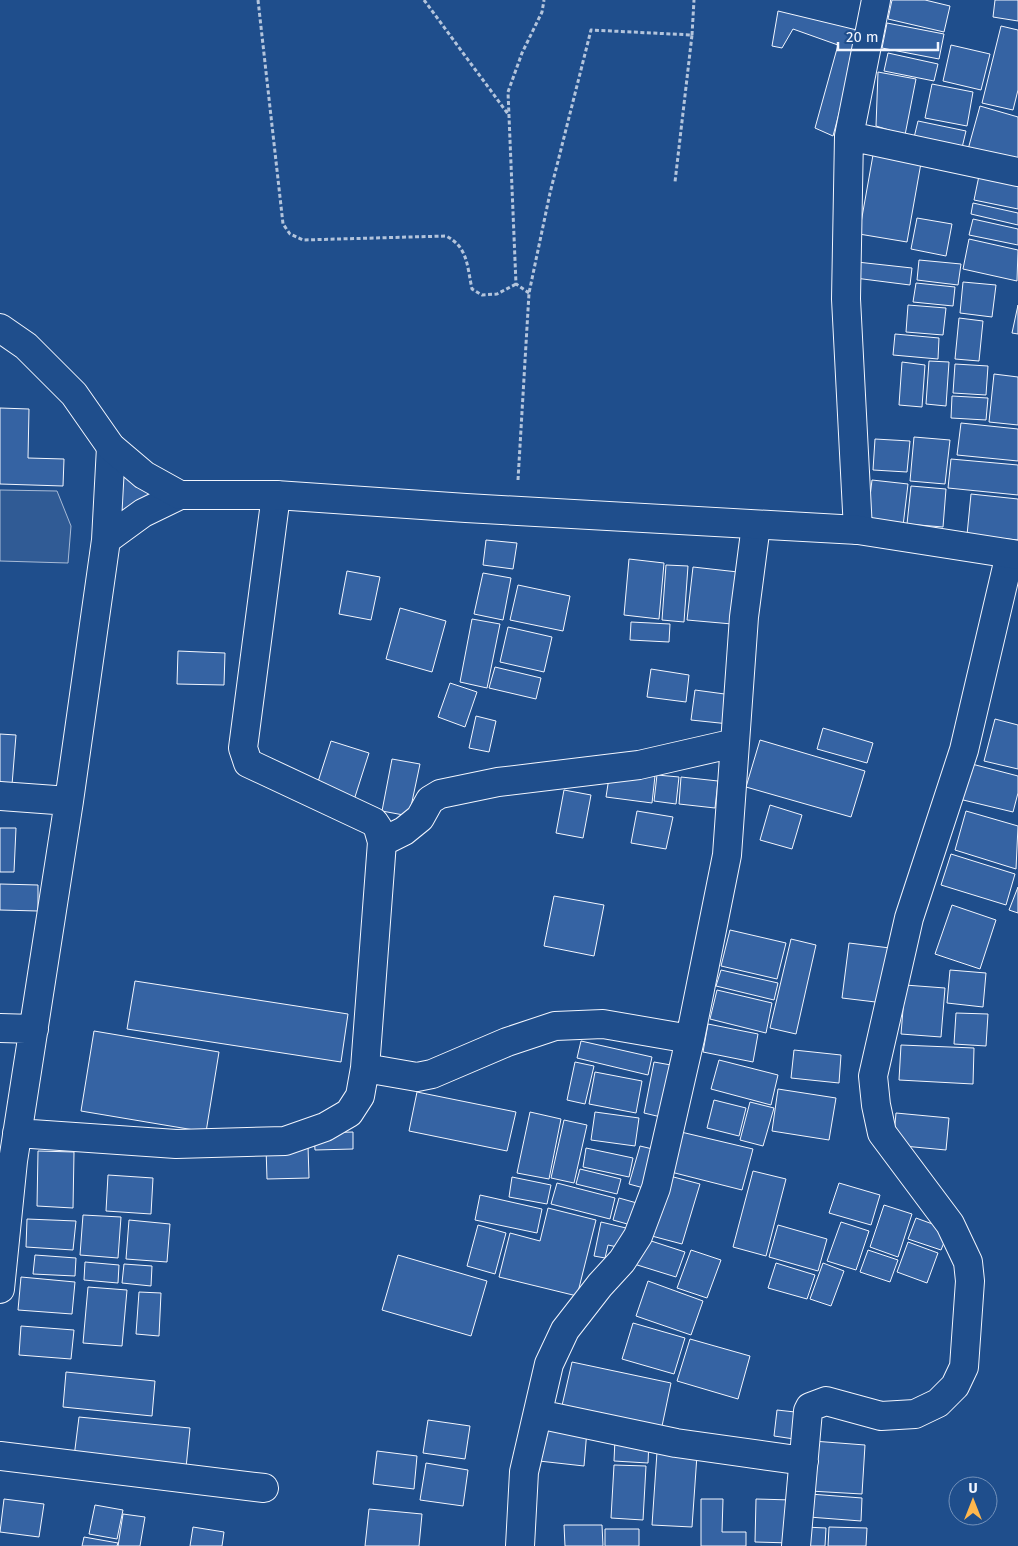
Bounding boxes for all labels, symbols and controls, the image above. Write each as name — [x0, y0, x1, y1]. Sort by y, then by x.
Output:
scale bar — [838, 20, 938, 52]
text: 20 m — [846, 28, 879, 46]
north arrow — [948, 1476, 998, 1526]
text: U — [968, 1480, 978, 1497]

